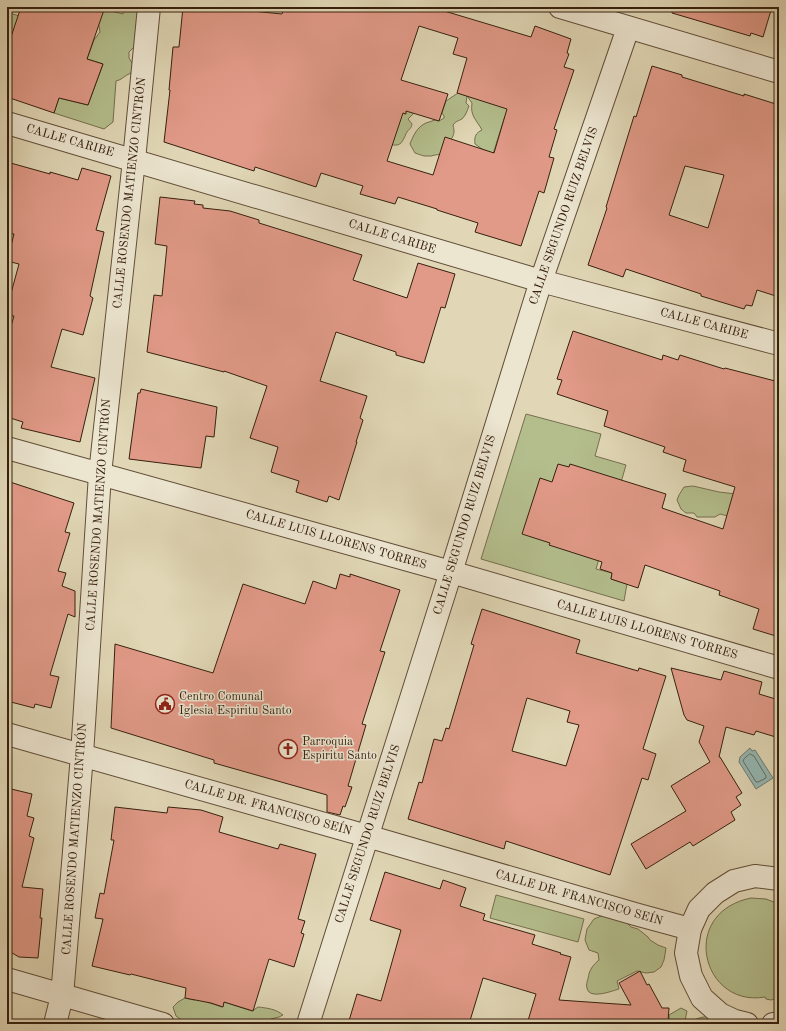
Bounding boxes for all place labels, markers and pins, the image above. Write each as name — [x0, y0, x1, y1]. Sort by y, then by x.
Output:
place label: Centro Comunal Iglesia Espiritu Santo — [179, 691, 292, 717]
public building icon: Centro Comunal Iglesia Espiritu Santo — [154, 693, 176, 715]
place label: Parroquia Espiritu Santo — [302, 736, 377, 762]
church icon: Parroquia Espiritu Santo — [277, 738, 299, 760]

